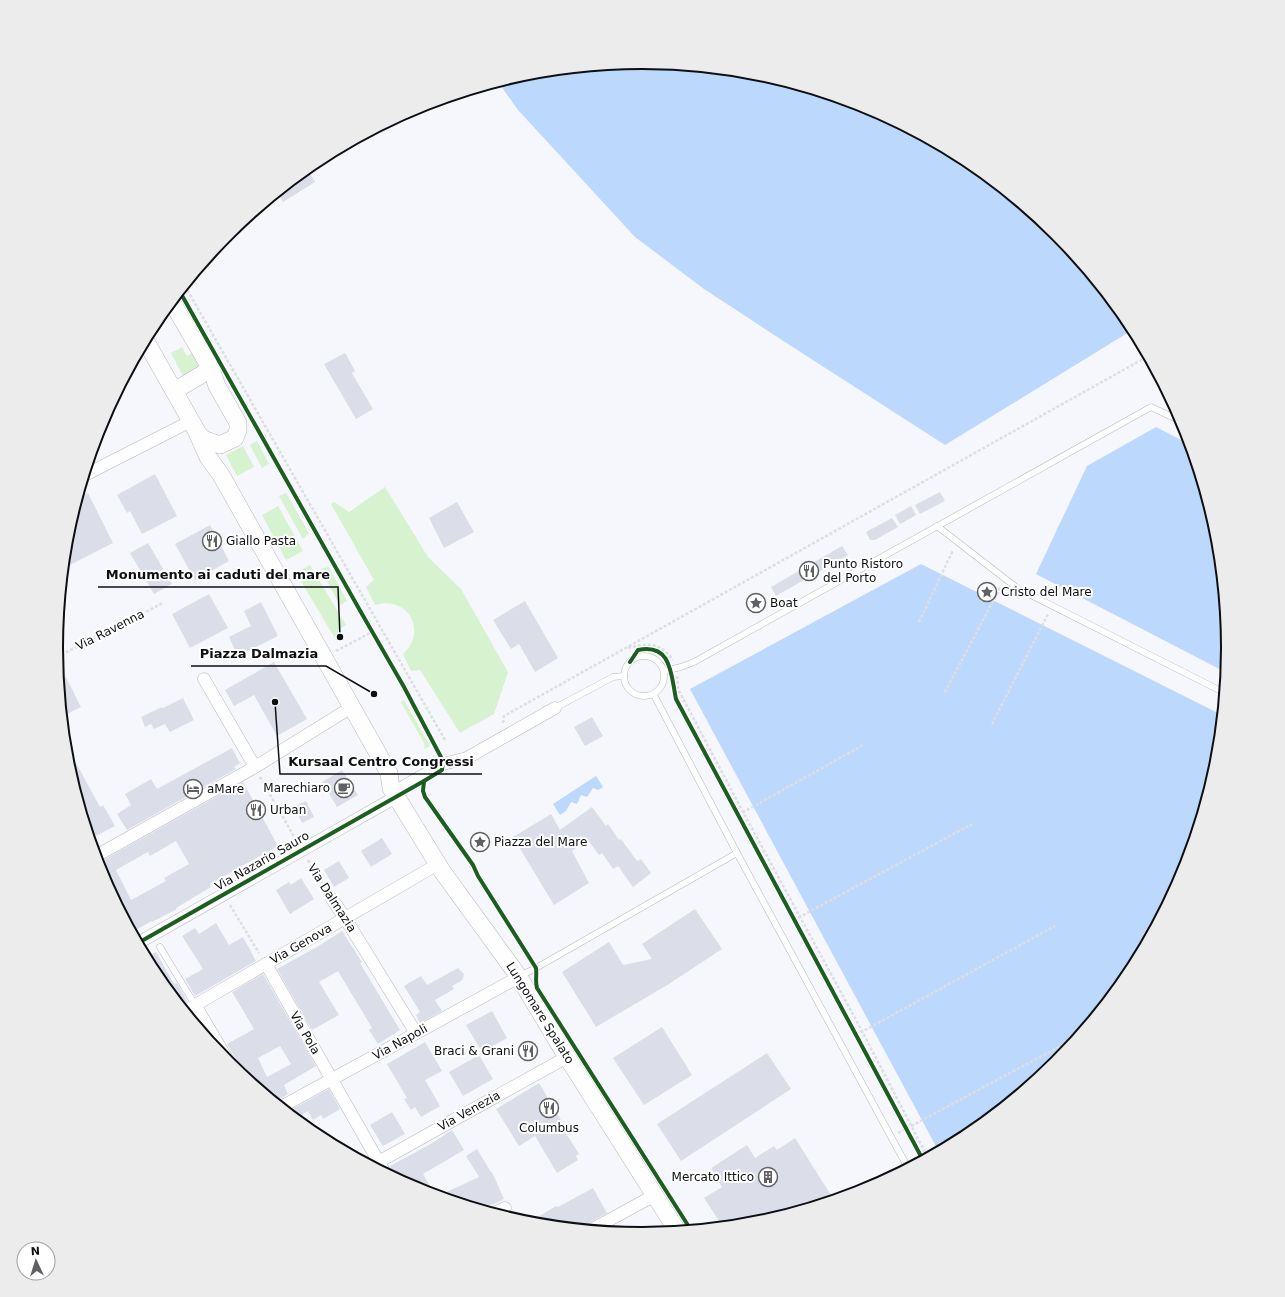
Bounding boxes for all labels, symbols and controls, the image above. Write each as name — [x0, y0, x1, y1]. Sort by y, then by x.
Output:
restaurant icon: Giallo Pasta — [201, 530, 223, 552]
place label: Giallo Pasta — [226, 534, 296, 548]
place label: Punto Ristoro del Porto — [823, 557, 903, 585]
restaurant icon: Punto Ristoro del Porto — [798, 560, 820, 582]
callout: Monumento ai caduti del mare — [98, 562, 338, 587]
text: Monumento ai caduti del mare — [106, 567, 330, 582]
place icon: Cristo del Mare — [976, 581, 998, 603]
place label: Cristo del Mare — [1001, 585, 1092, 599]
place icon: Boat — [745, 592, 767, 614]
place label: Boat — [770, 596, 798, 610]
street label: Via Ravenna — [73, 607, 147, 653]
callout: Piazza Dalmazia — [191, 641, 326, 666]
text: Piazza Dalmazia — [200, 646, 318, 661]
callout: Kursaal Centro Congressi — [280, 749, 482, 774]
text: Kursaal Centro Congressi — [288, 754, 474, 769]
cafe icon: Marechiaro — [333, 777, 355, 799]
hotel icon: aMare — [182, 778, 204, 800]
place label: Marechiaro — [263, 781, 330, 795]
place label: aMare — [207, 782, 244, 796]
restaurant icon: Urban — [245, 799, 267, 821]
place label: Urban — [270, 803, 306, 817]
street label: Via Nazario Sauro — [212, 828, 312, 894]
place icon: Piazza del Mare — [469, 831, 491, 853]
place label: Piazza del Mare — [494, 835, 587, 849]
street label: Via Dalmazia — [305, 861, 359, 935]
street label: Via Genova — [268, 921, 334, 967]
street label: Lungomare Spalato — [503, 960, 577, 1066]
street label: Via Pola — [287, 1009, 323, 1057]
street label: Via Napoli — [370, 1021, 430, 1063]
restaurant icon: Braci & Grani — [517, 1040, 539, 1062]
place label: Braci & Grani — [434, 1044, 514, 1058]
street label: Via Venezia — [435, 1088, 503, 1134]
restaurant icon: Columbus — [538, 1097, 560, 1119]
place label: Columbus — [519, 1121, 579, 1135]
building icon: Mercato Ittico — [757, 1166, 779, 1188]
place label: Mercato Ittico — [672, 1170, 754, 1184]
north arrow — [16, 1241, 56, 1281]
text: N — [30, 1245, 40, 1258]

